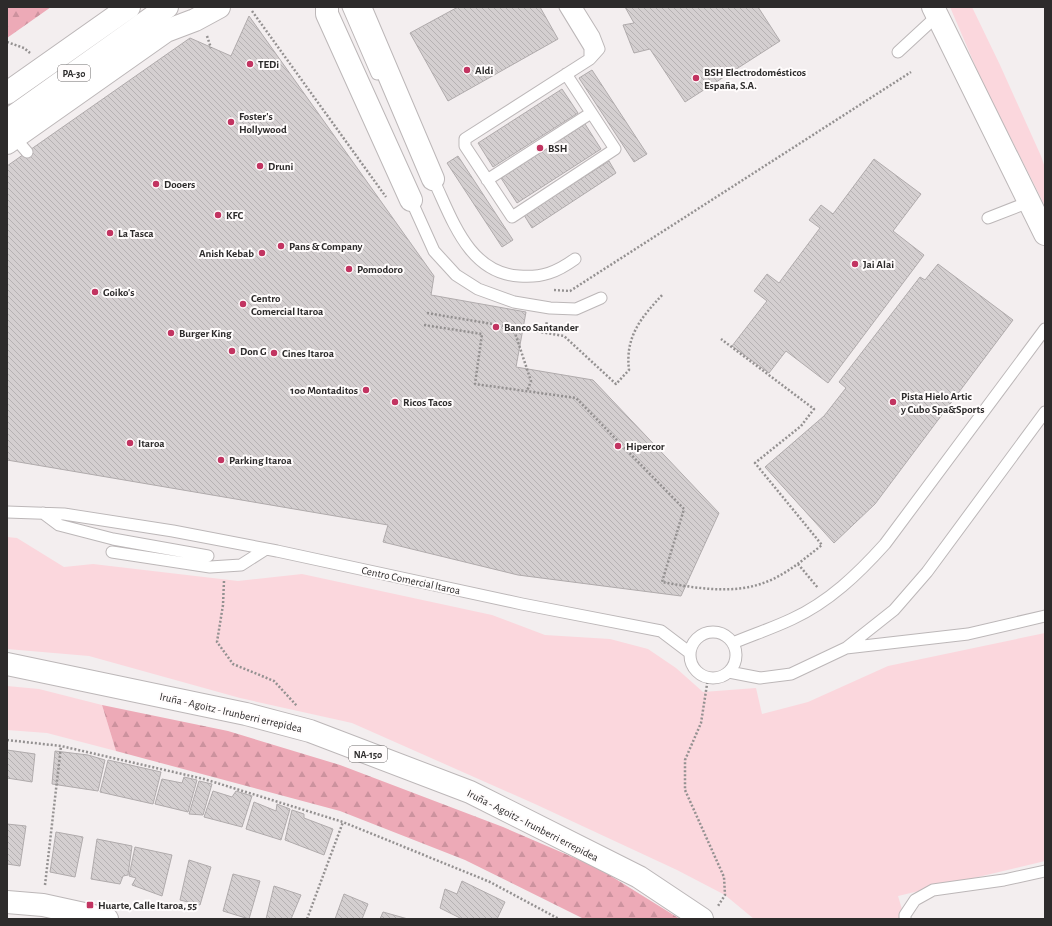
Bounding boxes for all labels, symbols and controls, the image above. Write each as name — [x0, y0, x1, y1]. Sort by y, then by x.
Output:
marker: TEDi — [245, 59, 255, 69]
place label: TEDi — [258, 59, 279, 70]
road number: PA-30 — [58, 65, 90, 81]
marker: Aldi — [462, 65, 472, 75]
place label: Aldi — [475, 65, 493, 76]
place label: BSH Electrodomésticos España, S.A. — [704, 67, 806, 91]
marker: BSH Electrodomésticos España, S.A. — [691, 73, 701, 83]
place label: Foster's Hollywood — [239, 111, 287, 135]
marker: Foster's Hollywood — [226, 117, 236, 127]
marker: BSH — [535, 143, 545, 153]
place label: BSH — [548, 143, 568, 154]
marker: Druni — [255, 161, 265, 171]
place label: Druni — [268, 161, 294, 172]
marker: Dooers — [151, 179, 161, 189]
place label: Dooers — [164, 179, 195, 190]
marker: KFC — [213, 210, 223, 220]
place label: KFC — [226, 210, 243, 221]
marker: La Tasca — [105, 228, 115, 238]
place label: La Tasca — [118, 228, 154, 239]
marker: Pans & Company — [276, 241, 286, 251]
place label: Pans & Company — [289, 241, 363, 252]
place label: Anish Kebab — [199, 248, 254, 259]
marker: Anish Kebab — [257, 248, 267, 258]
marker: Jai Alai — [850, 259, 860, 269]
place label: Jai Alai — [863, 259, 894, 270]
marker: Pomodoro — [344, 264, 354, 274]
place label: Pomodoro — [357, 264, 403, 275]
marker: Goiko's — [90, 287, 100, 297]
place label: Goiko's — [103, 287, 134, 298]
place label: Centro Comercial Itaroa — [251, 293, 324, 317]
marker: Centro Comercial Itaroa — [238, 299, 248, 309]
marker: Banco Santander — [491, 322, 501, 332]
place label: Banco Santander — [504, 322, 579, 333]
marker: Burger King — [166, 328, 176, 338]
place label: Burger King — [179, 328, 232, 339]
marker: Don G — [227, 346, 237, 356]
place label: Don G — [240, 346, 267, 357]
marker: Cines Itaroa — [269, 348, 279, 358]
place label: Cines Itaroa — [282, 348, 335, 359]
place label: 100 Montaditos — [290, 385, 358, 396]
marker: 100 Montaditos — [361, 385, 371, 395]
place label: Pista Hielo Artic y Cubo Spa&Sports — [900, 391, 984, 415]
marker: Ricos Tacos — [390, 397, 400, 407]
place label: Ricos Tacos — [403, 397, 452, 408]
marker: Pista Hielo Artic y Cubo Spa&Sports — [888, 397, 898, 407]
marker: Itaroa — [125, 438, 135, 448]
place label: Itaroa — [138, 438, 165, 449]
marker: Hipercor — [613, 441, 623, 451]
place label: Hipercor — [626, 441, 665, 452]
marker: Parking Itaroa — [216, 455, 226, 465]
place label: Parking Itaroa — [229, 455, 292, 466]
street label: Centro Comercial Itaroa — [361, 565, 461, 596]
street label: Iruña - Agoitz - Irunberri errepidea — [159, 691, 303, 734]
road number: NA-150 — [349, 746, 387, 762]
street label: Iruña - Agoitz - Irunberri errepidea — [465, 787, 600, 863]
marker: Huarte, Calle Itaroa, 55 — [85, 900, 95, 910]
place label: Huarte, Calle Itaroa, 55 — [98, 900, 197, 911]

